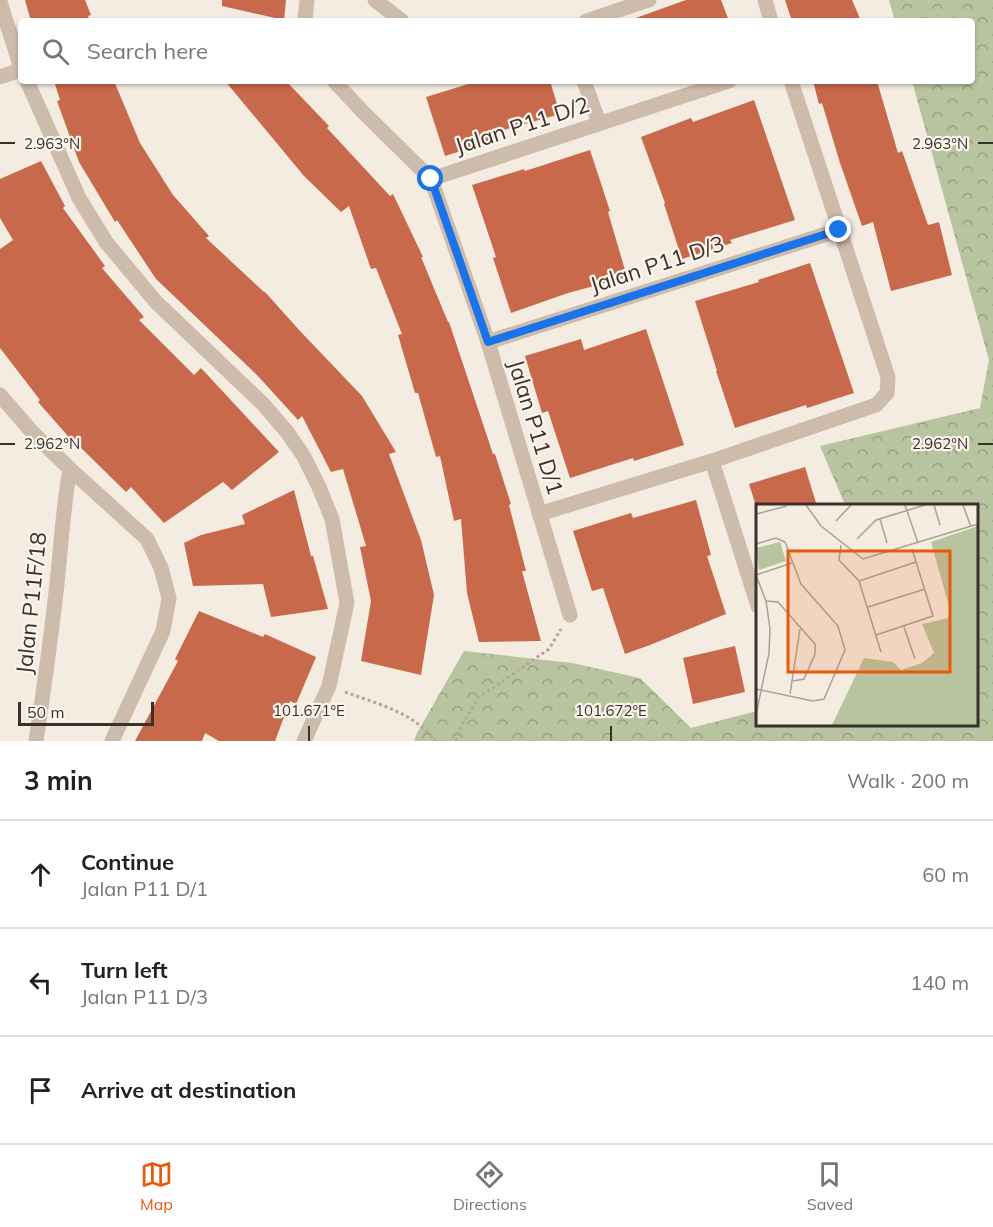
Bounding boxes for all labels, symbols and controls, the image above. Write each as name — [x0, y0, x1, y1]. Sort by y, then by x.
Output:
search box — [18, 18, 975, 84]
icon: search — [39, 35, 72, 68]
text: Search here — [87, 37, 208, 65]
street label: Jalan P11 D/2 — [451, 90, 593, 160]
text: 2.963°N — [24, 134, 80, 153]
text: 2.963°N — [912, 134, 968, 153]
route start — [417, 165, 443, 191]
route end — [825, 216, 851, 242]
street label: Jalan P11 D/3 — [586, 229, 728, 299]
street label: Jalan P11 D/1 — [502, 356, 570, 498]
text: 2.962°N — [24, 434, 80, 453]
text: 2.962°N — [912, 434, 968, 453]
inset map — [756, 504, 978, 726]
street label: Jalan P11F/18 — [10, 531, 52, 675]
scale bar — [18, 699, 154, 726]
text: 101.671°E — [273, 701, 345, 720]
text: 101.672°E — [575, 701, 647, 720]
text: 50 m — [27, 702, 64, 722]
text: 3 min — [24, 764, 93, 797]
text: Walk · 200 m — [847, 768, 969, 793]
text: Continue — [81, 848, 174, 876]
icon: ahead — [24, 858, 57, 891]
text: 60 m — [922, 862, 969, 887]
text: Jalan P11 D/1 — [81, 876, 208, 901]
text: Turn left — [81, 956, 168, 984]
icon: left — [24, 966, 57, 999]
text: 140 m — [910, 970, 969, 995]
text: Jalan P11 D/3 — [81, 984, 208, 1009]
icon: arrive — [24, 1074, 57, 1107]
text: Arrive at destination — [81, 1076, 296, 1104]
tab: Map — [140, 1158, 173, 1214]
tab: Directions — [453, 1158, 527, 1214]
tab: Saved — [807, 1158, 853, 1214]

